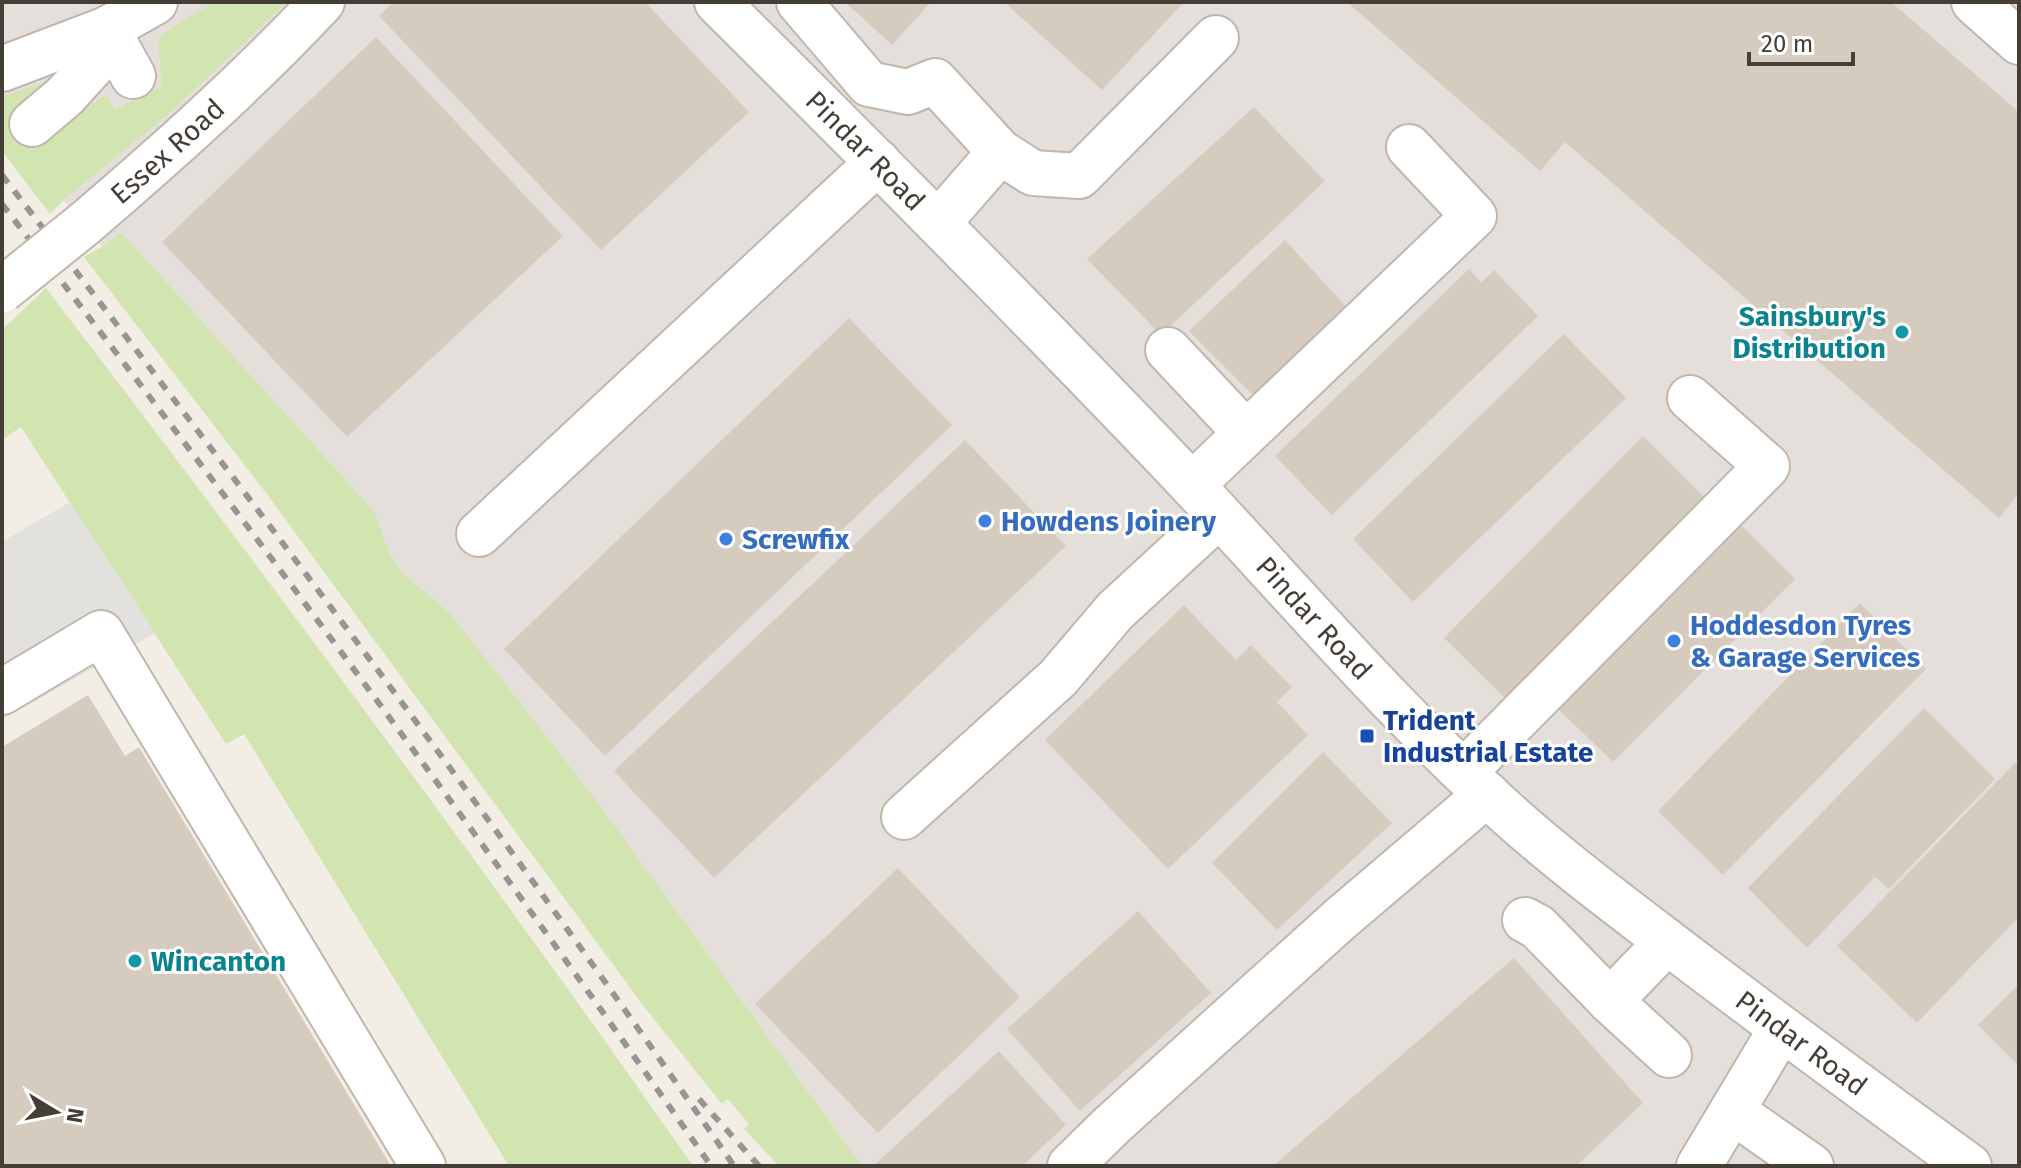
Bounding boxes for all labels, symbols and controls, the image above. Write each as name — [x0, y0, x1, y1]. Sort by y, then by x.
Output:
scale bar — [1749, 16, 1853, 66]
text: 20 m — [1761, 30, 1813, 58]
street label: Pindar Road — [799, 84, 932, 217]
street label: Essex Road — [104, 92, 231, 210]
place label: Sainsbury's Distribution — [1732, 300, 1886, 365]
marker: Sainsbury's Distribution — [1893, 323, 1911, 341]
place label: Howdens Joinery — [1001, 505, 1217, 538]
marker: Howdens Joinery — [976, 512, 994, 530]
place label: Screwfix — [742, 523, 850, 556]
marker: Screwfix — [717, 530, 735, 548]
street label: Pindar Road — [1249, 550, 1379, 686]
place label: Hoddesdon Tyres & Garage Services — [1690, 609, 1920, 674]
marker: Hoddesdon Tyres & Garage Services — [1665, 632, 1683, 650]
place label: Trident Industrial Estate — [1383, 704, 1593, 769]
marker: Trident Industrial Estate — [1358, 727, 1376, 745]
place label: Wincanton — [151, 945, 286, 978]
marker: Wincanton — [126, 952, 144, 970]
street label: Pindar Road — [1729, 983, 1874, 1102]
north arrow — [16, 1072, 96, 1152]
text: N — [61, 1106, 90, 1125]

